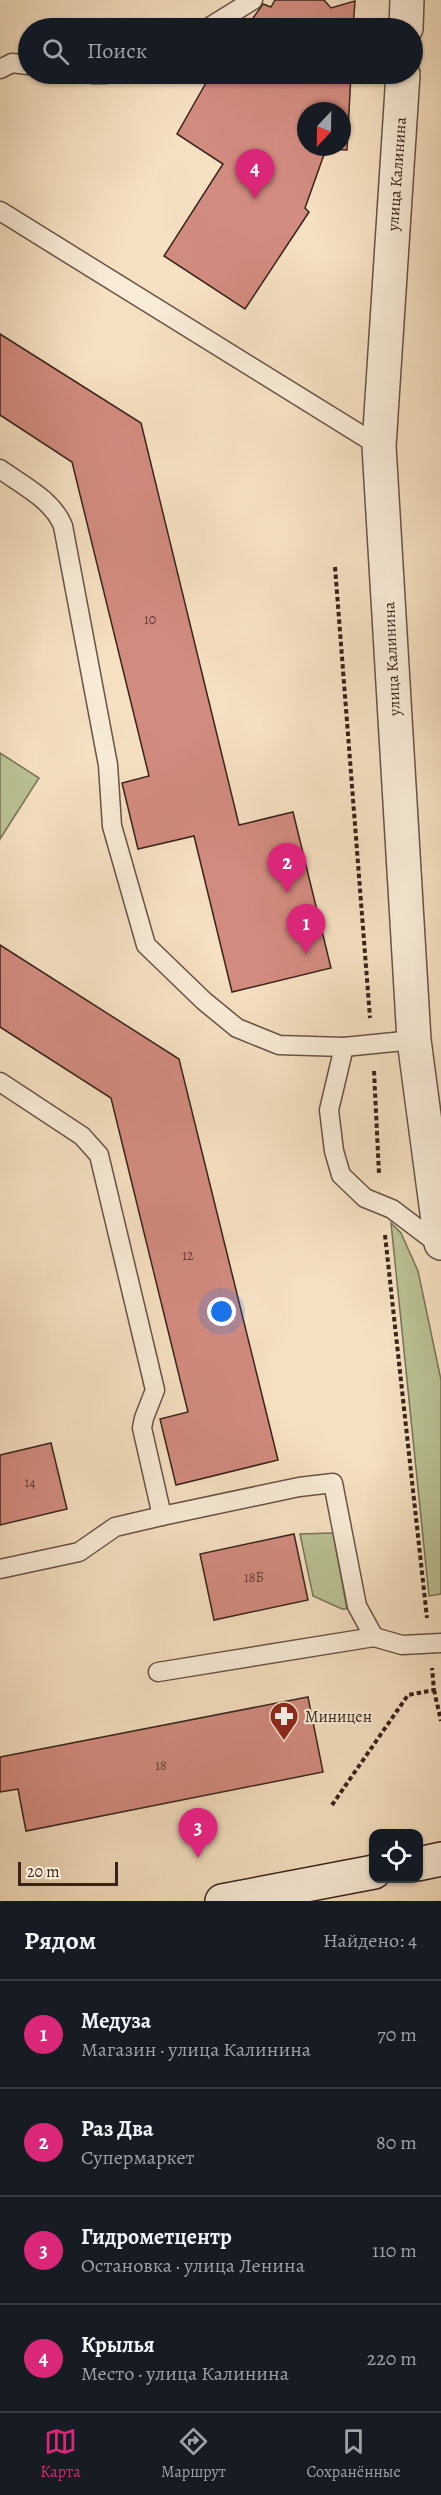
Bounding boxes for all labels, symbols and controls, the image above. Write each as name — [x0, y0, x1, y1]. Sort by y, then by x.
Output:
search box — [18, 18, 423, 84]
icon: search — [39, 35, 72, 68]
text: Поиск — [87, 36, 147, 66]
north arrow — [297, 102, 351, 156]
street label: улица Калинина — [382, 116, 412, 233]
pin: 4 — [236, 150, 274, 199]
street label: улица Калинина — [378, 601, 406, 718]
house number: 10 — [144, 610, 156, 629]
pin: 2 — [268, 844, 306, 893]
pin: 1 — [286, 904, 326, 954]
house number: 12 — [182, 1246, 194, 1265]
your location — [207, 1297, 236, 1326]
house number: 14 — [24, 1473, 36, 1492]
house number: 18Б — [244, 1568, 264, 1587]
pharmacy icon: Миницен — [268, 1700, 300, 1742]
place label: Миницен — [305, 1706, 372, 1728]
house number: 18 — [155, 1756, 167, 1775]
pin: 3 — [178, 1808, 218, 1858]
map controls — [369, 1829, 423, 1883]
button: locate — [369, 1829, 423, 1883]
scale bar — [18, 1859, 118, 1886]
text: 20 m — [27, 1861, 60, 1883]
text: Рядом — [24, 1923, 96, 1958]
text: Найдено: 4 — [323, 1927, 417, 1954]
text: Медуза — [81, 2006, 151, 2036]
text: 1 — [40, 2021, 47, 2048]
text: 70 m — [377, 2021, 417, 2048]
text: Магазин · улица Калинина — [81, 2036, 311, 2063]
text: Раз Два — [81, 2114, 153, 2144]
text: 2 — [39, 2129, 48, 2156]
text: 80 m — [376, 2129, 417, 2156]
text: Супермаркет — [81, 2144, 195, 2171]
text: Гидрометцентр — [81, 2222, 232, 2252]
text: 3 — [39, 2237, 48, 2264]
text: 110 m — [372, 2237, 417, 2264]
text: Остановка · улица Ленина — [81, 2252, 305, 2279]
text: Крылья — [81, 2330, 155, 2360]
text: 4 — [39, 2345, 48, 2372]
text: 220 m — [367, 2345, 417, 2372]
text: Место · улица Калинина — [81, 2360, 289, 2387]
tab: Карта — [40, 2425, 81, 2483]
tab: Маршрут — [161, 2425, 226, 2483]
tab: Сохранённые — [306, 2425, 401, 2483]

